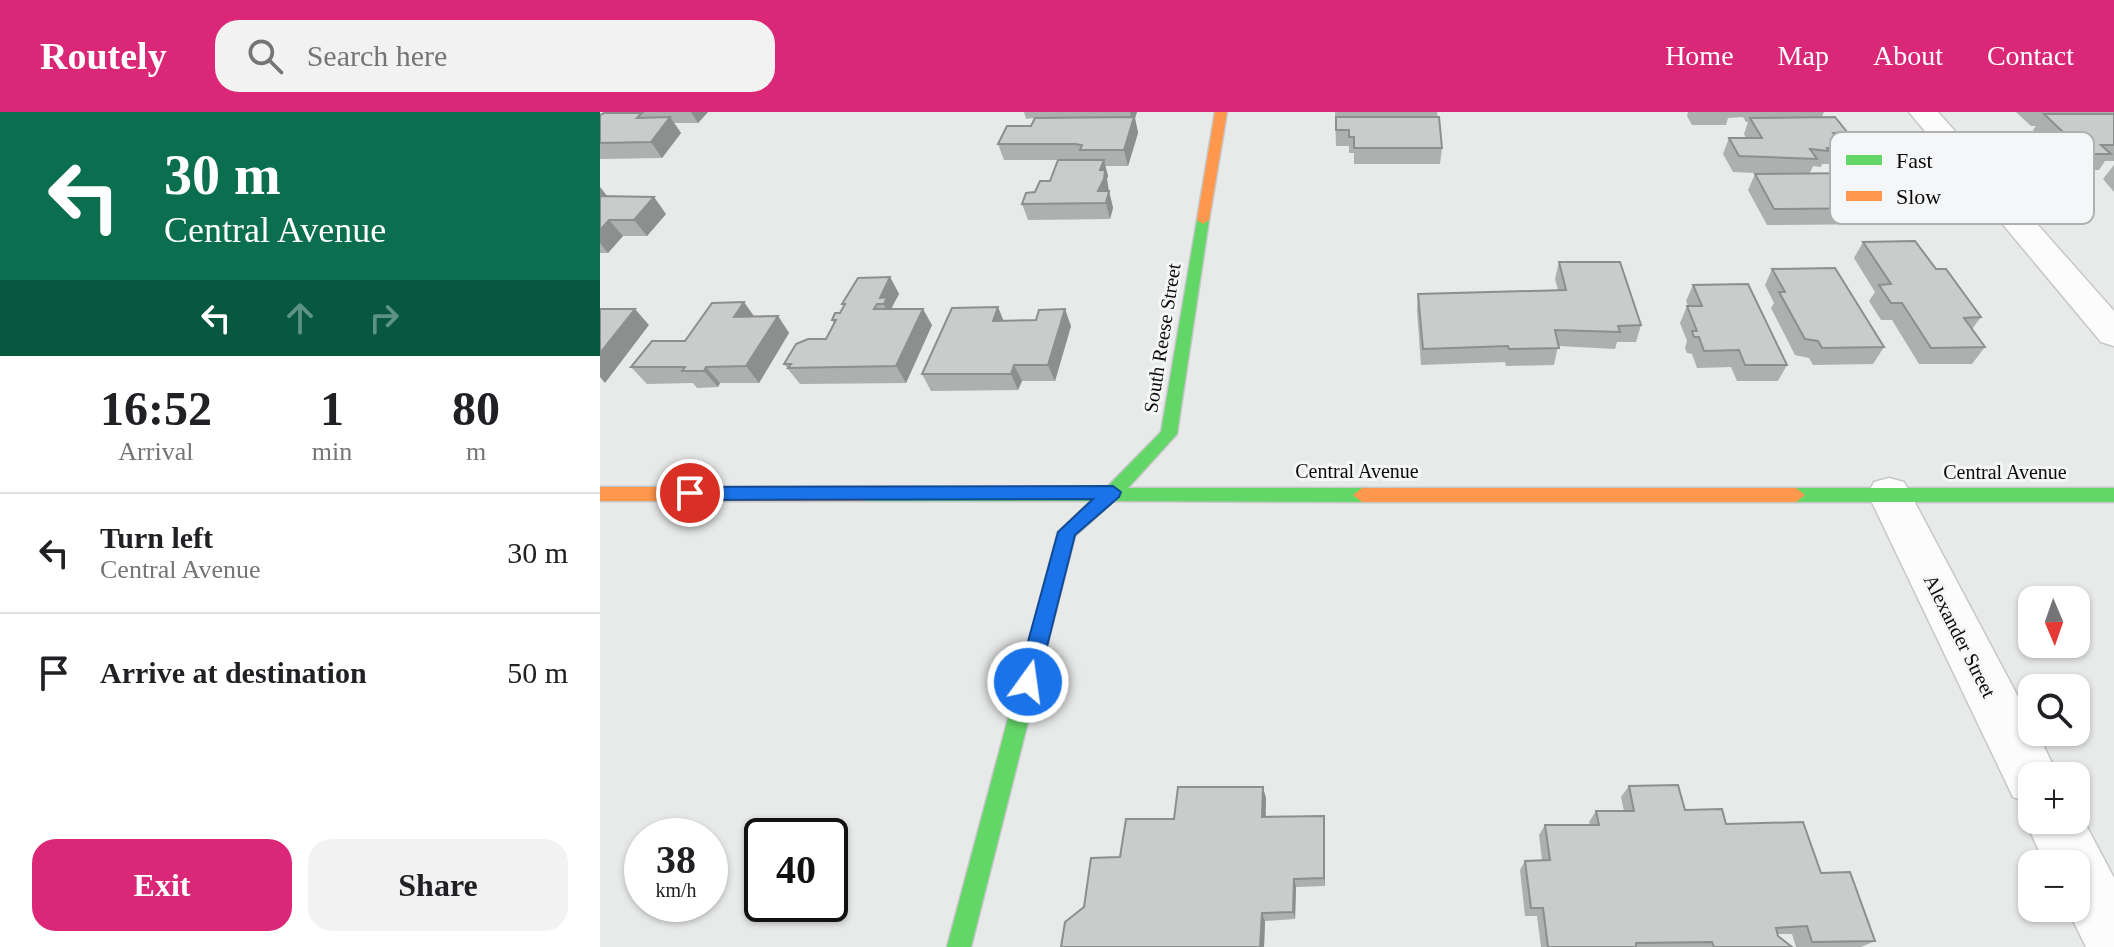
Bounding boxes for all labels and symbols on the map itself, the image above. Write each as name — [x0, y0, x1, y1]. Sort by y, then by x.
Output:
legend — [1830, 132, 2094, 224]
text: Fast — [1896, 148, 1933, 173]
text: Slow — [1896, 184, 1941, 209]
street label: South Reese Street — [1139, 261, 1185, 414]
pin — [656, 459, 724, 527]
street label: Central Avenue — [1295, 460, 1419, 482]
street label: Central Avenue — [1943, 461, 2067, 483]
street label: Alexander Street — [1920, 571, 2001, 702]
north arrow — [2018, 586, 2090, 658]
position arrow — [986, 640, 1070, 724]
speed limit sign: 40 — [744, 818, 848, 922]

